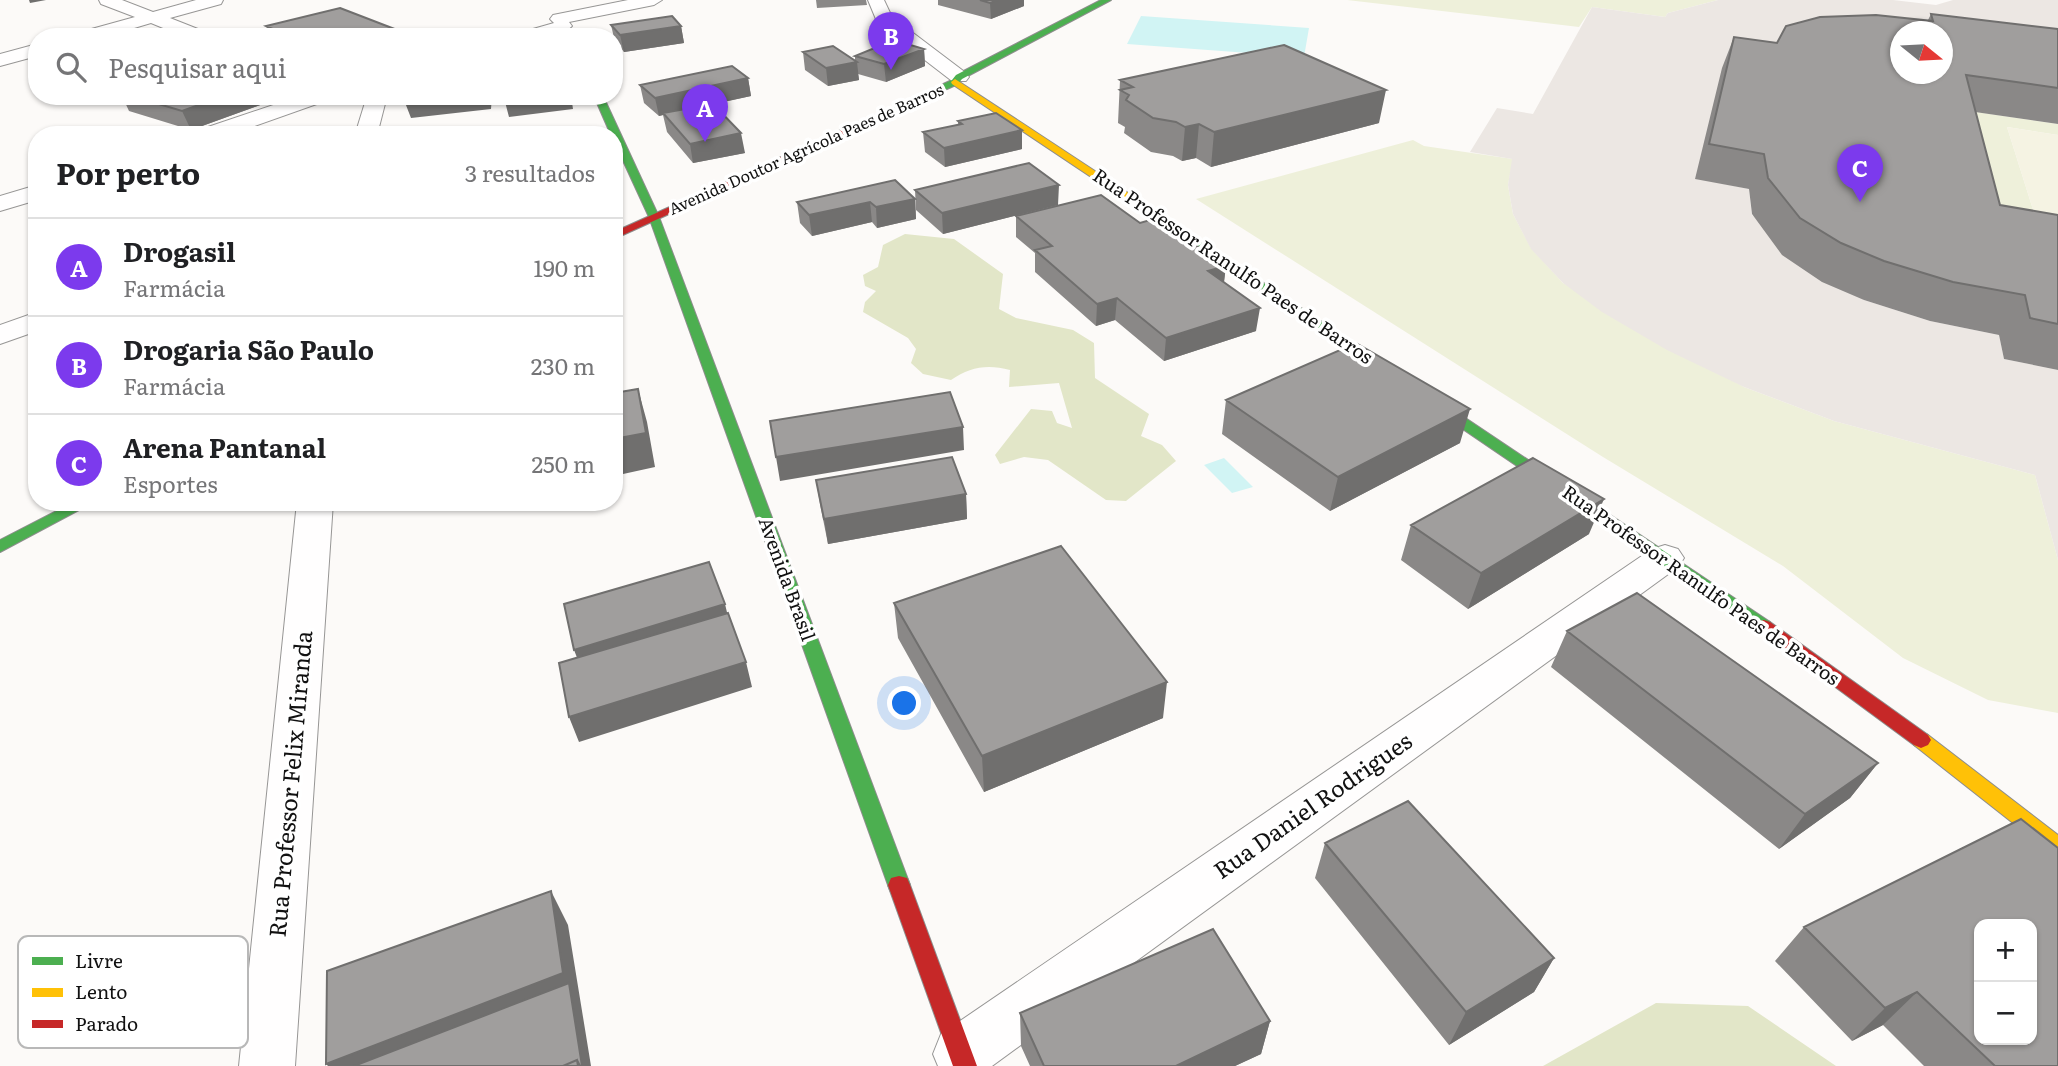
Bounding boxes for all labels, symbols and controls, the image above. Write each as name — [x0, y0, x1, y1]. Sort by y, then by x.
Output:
pin: B — [868, 12, 914, 70]
north arrow — [1890, 21, 1953, 84]
search box — [28, 28, 623, 105]
text: Pesquisar aqui — [108, 47, 286, 86]
icon: search — [52, 48, 90, 86]
street label: Avenida Doutor Agrícola Paes de Barros — [666, 79, 946, 219]
pin: A — [682, 84, 728, 142]
pin: C — [1837, 144, 1883, 202]
text: Por perto — [56, 150, 200, 194]
text: 3 resultados — [465, 155, 595, 189]
street label: Rua Professor Ranulfo Paes de Barros — [1088, 161, 1380, 370]
text: Drogasil — [123, 231, 236, 270]
text: A — [70, 250, 88, 284]
text: 190 m — [533, 250, 595, 284]
text: Farmácia — [123, 270, 225, 304]
text: Drogaria São Paulo — [123, 329, 374, 368]
text: B — [71, 348, 87, 382]
text: 230 m — [531, 348, 595, 382]
text: Farmácia — [123, 368, 225, 402]
text: Arena Pantanal — [123, 427, 326, 466]
text: C — [71, 446, 87, 480]
text: 250 m — [531, 446, 595, 480]
text: Esportes — [123, 466, 218, 500]
street label: Rua Professor Ranulfo Paes de Barros — [1557, 477, 1846, 691]
street label: Avenida Brasil — [753, 513, 823, 645]
street label: Rua Professor Felix Miranda — [259, 628, 319, 939]
your location — [887, 686, 921, 720]
street label: Rua Daniel Rodrigues — [1206, 723, 1418, 886]
map controls — [1974, 919, 2037, 1045]
button: + — [1974, 919, 2037, 982]
legend — [18, 936, 248, 1048]
text: Livre — [75, 946, 123, 974]
text: Lento — [75, 977, 128, 1005]
button: − — [1974, 982, 2037, 1045]
text: Parado — [75, 1009, 138, 1037]

